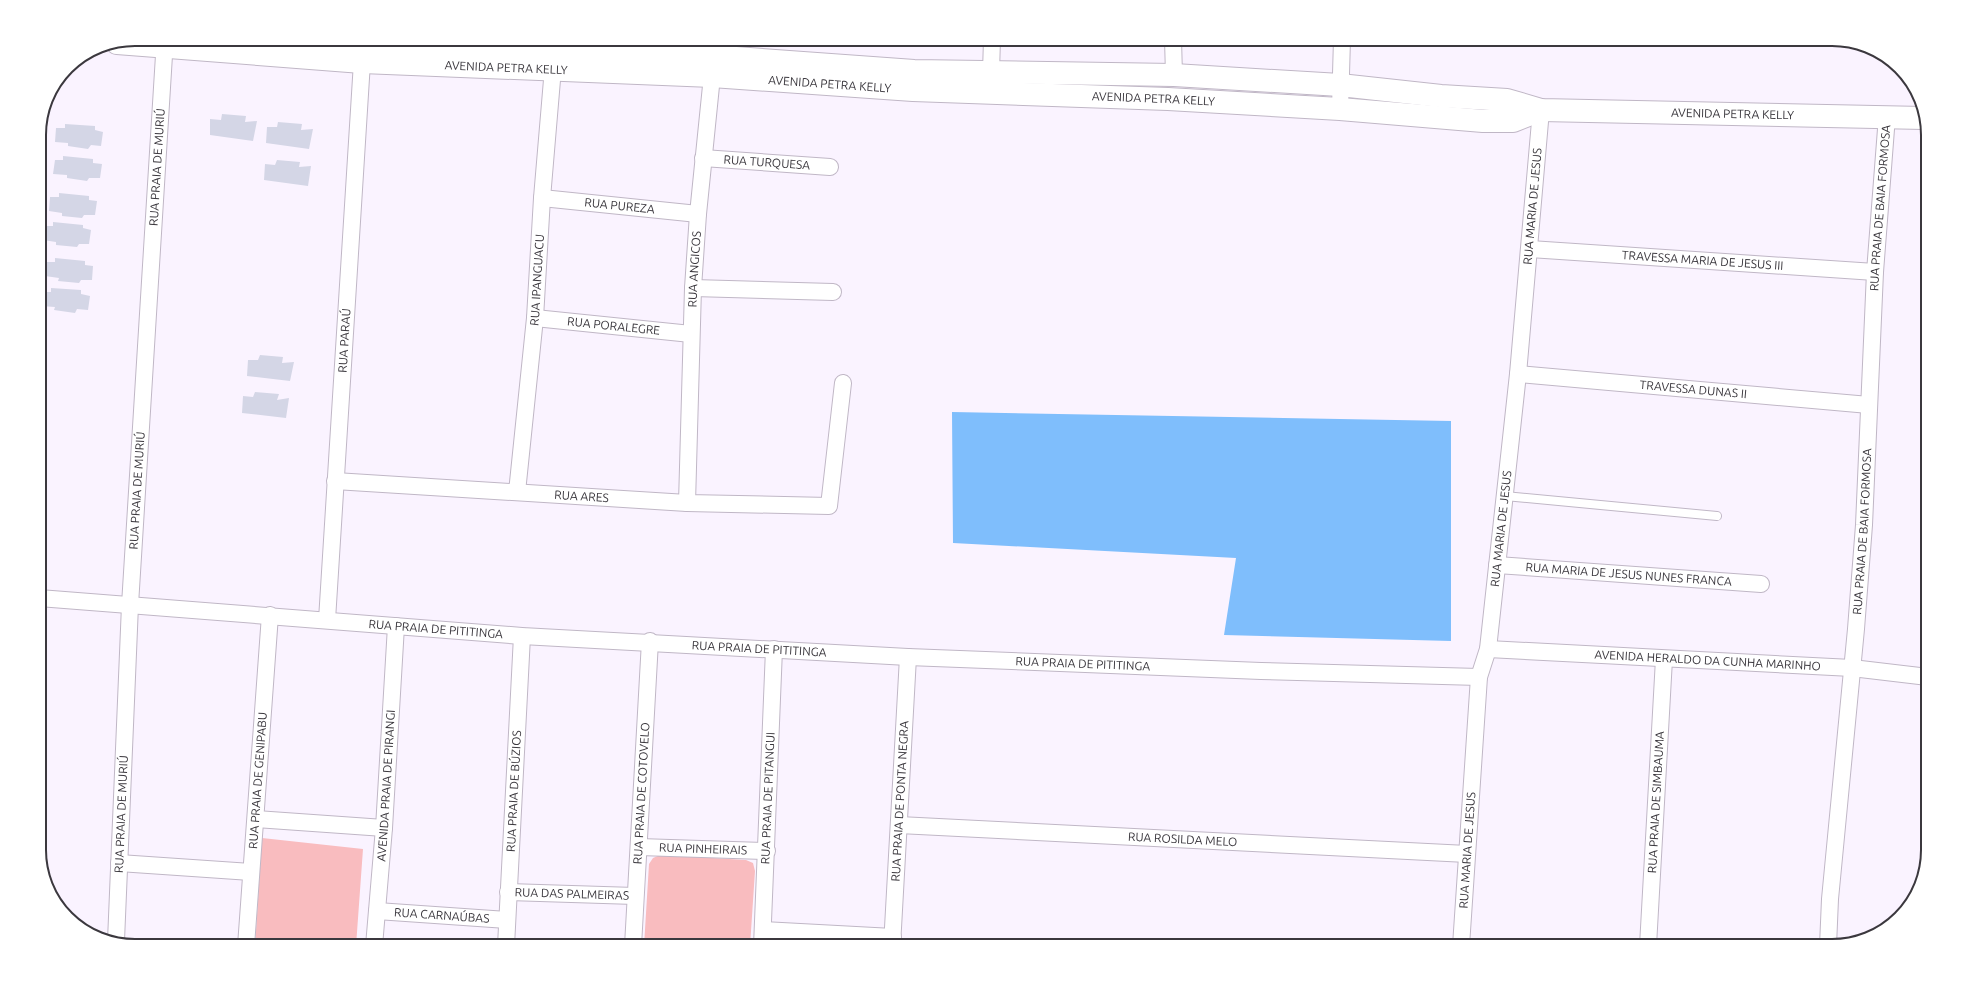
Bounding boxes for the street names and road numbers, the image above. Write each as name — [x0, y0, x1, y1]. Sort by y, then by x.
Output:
street label: AVENIDA PETRA KELLY — [444, 58, 568, 76]
street label: AVENIDA PETRA KELLY — [768, 73, 892, 94]
street label: AVENIDA PETRA KELLY — [1092, 89, 1215, 108]
street label: AVENIDA PETRA KELLY — [1671, 106, 1794, 121]
street label: RUA PRAIA DE MURIÚ — [146, 108, 167, 226]
street label: RUA PRAIA DE BAIA FORMOSA — [1867, 124, 1892, 291]
street label: RUA MARIA DE JESUS — [1521, 147, 1544, 265]
street label: RUA TURQUESA — [723, 152, 811, 172]
street label: RUA PUREZA — [584, 195, 656, 216]
street label: RUA ANGICOS — [685, 230, 703, 308]
street label: RUA IPANGUACU — [527, 234, 546, 326]
street label: TRAVESSA MARIA DE JESUS III — [1621, 248, 1784, 272]
street label: RUA PARAÚ — [336, 308, 353, 373]
street label: RUA PORALEGRE — [567, 314, 661, 337]
street label: TRAVESSA DUNAS II — [1639, 378, 1748, 400]
street label: RUA PRAIA DE MURIÚ — [126, 431, 147, 550]
street label: RUA PRAIA DE BAIA FORMOSA — [1850, 448, 1873, 615]
street label: RUA MARIA DE JESUS — [1488, 470, 1513, 588]
street label: RUA ARES — [554, 488, 609, 504]
street label: RUA MARIA DE JESUS NUNES FRANCA — [1525, 560, 1733, 588]
street label: RUA PRAIA DE PITITINGA — [368, 617, 504, 640]
street label: RUA PRAIA DE PITITINGA — [692, 638, 827, 659]
street label: AVENIDA HERALDO DA CUNHA MARINHO — [1594, 648, 1821, 672]
street label: RUA PRAIA DE PITITINGA — [1015, 654, 1151, 673]
street label: AVENIDA PRAIA DE PIRANGI — [374, 709, 397, 862]
street label: RUA PRAIA DE GENIPABU — [246, 711, 269, 849]
street label: RUA PRAIA DE PONTA NEGRA — [889, 720, 910, 882]
street label: RUA PRAIA DE COTOVELO — [631, 722, 651, 865]
street label: RUA PRAIA DE BÚZIOS — [504, 730, 523, 852]
street label: RUA PRAIA DE SIMBAUMA — [1645, 731, 1666, 874]
street label: RUA PRAIA DE PITANGUI — [758, 732, 777, 865]
street label: RUA PRAIA DE MURIÚ — [112, 755, 130, 873]
street label: RUA MARIA DE JESUS — [1457, 791, 1477, 909]
street label: RUA ROSILDA MELO — [1128, 830, 1238, 848]
street label: RUA PINHEIRAIS — [659, 841, 747, 856]
street label: RUA DAS PALMEIRAS — [514, 885, 629, 902]
street label: RUA CARNAÚBAS — [394, 905, 490, 925]

